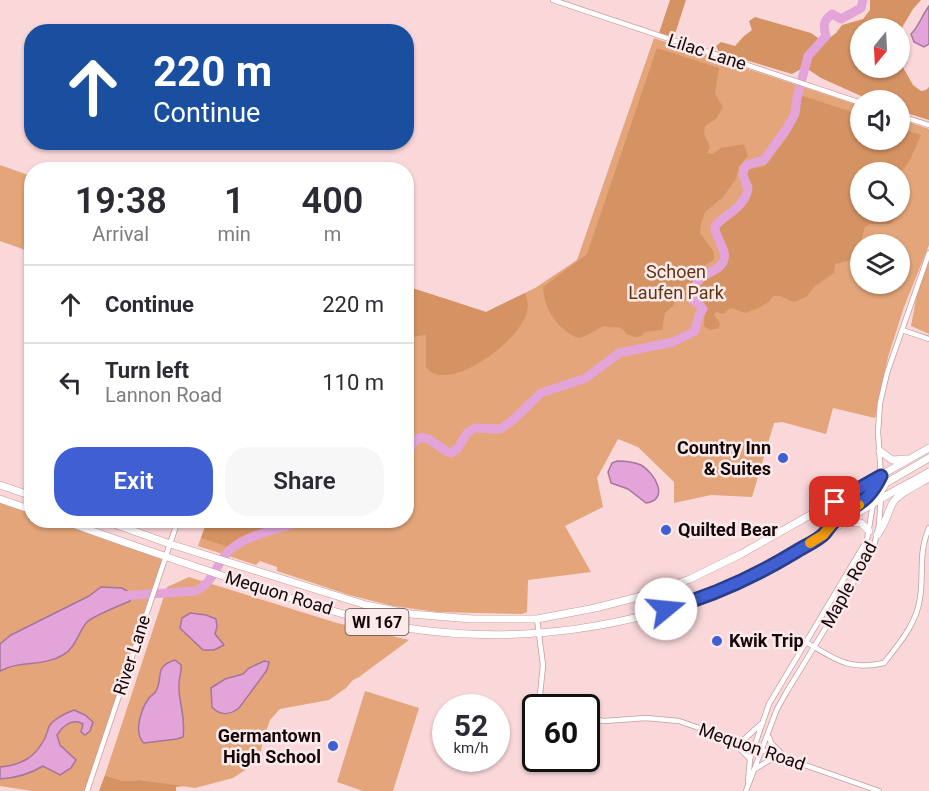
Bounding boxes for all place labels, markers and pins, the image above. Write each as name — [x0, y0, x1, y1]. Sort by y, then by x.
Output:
place label: Country Inn & Suites — [677, 437, 771, 479]
marker: Country Inn & Suites — [776, 451, 790, 465]
pin — [809, 476, 860, 527]
place label: Quilted Bear — [678, 519, 778, 540]
marker: Quilted Bear — [659, 523, 673, 537]
place label: Kwik Trip — [729, 630, 804, 651]
marker: Kwik Trip — [710, 634, 724, 648]
place label: Germantown High School — [218, 725, 321, 767]
marker: Germantown High School — [326, 739, 340, 753]

